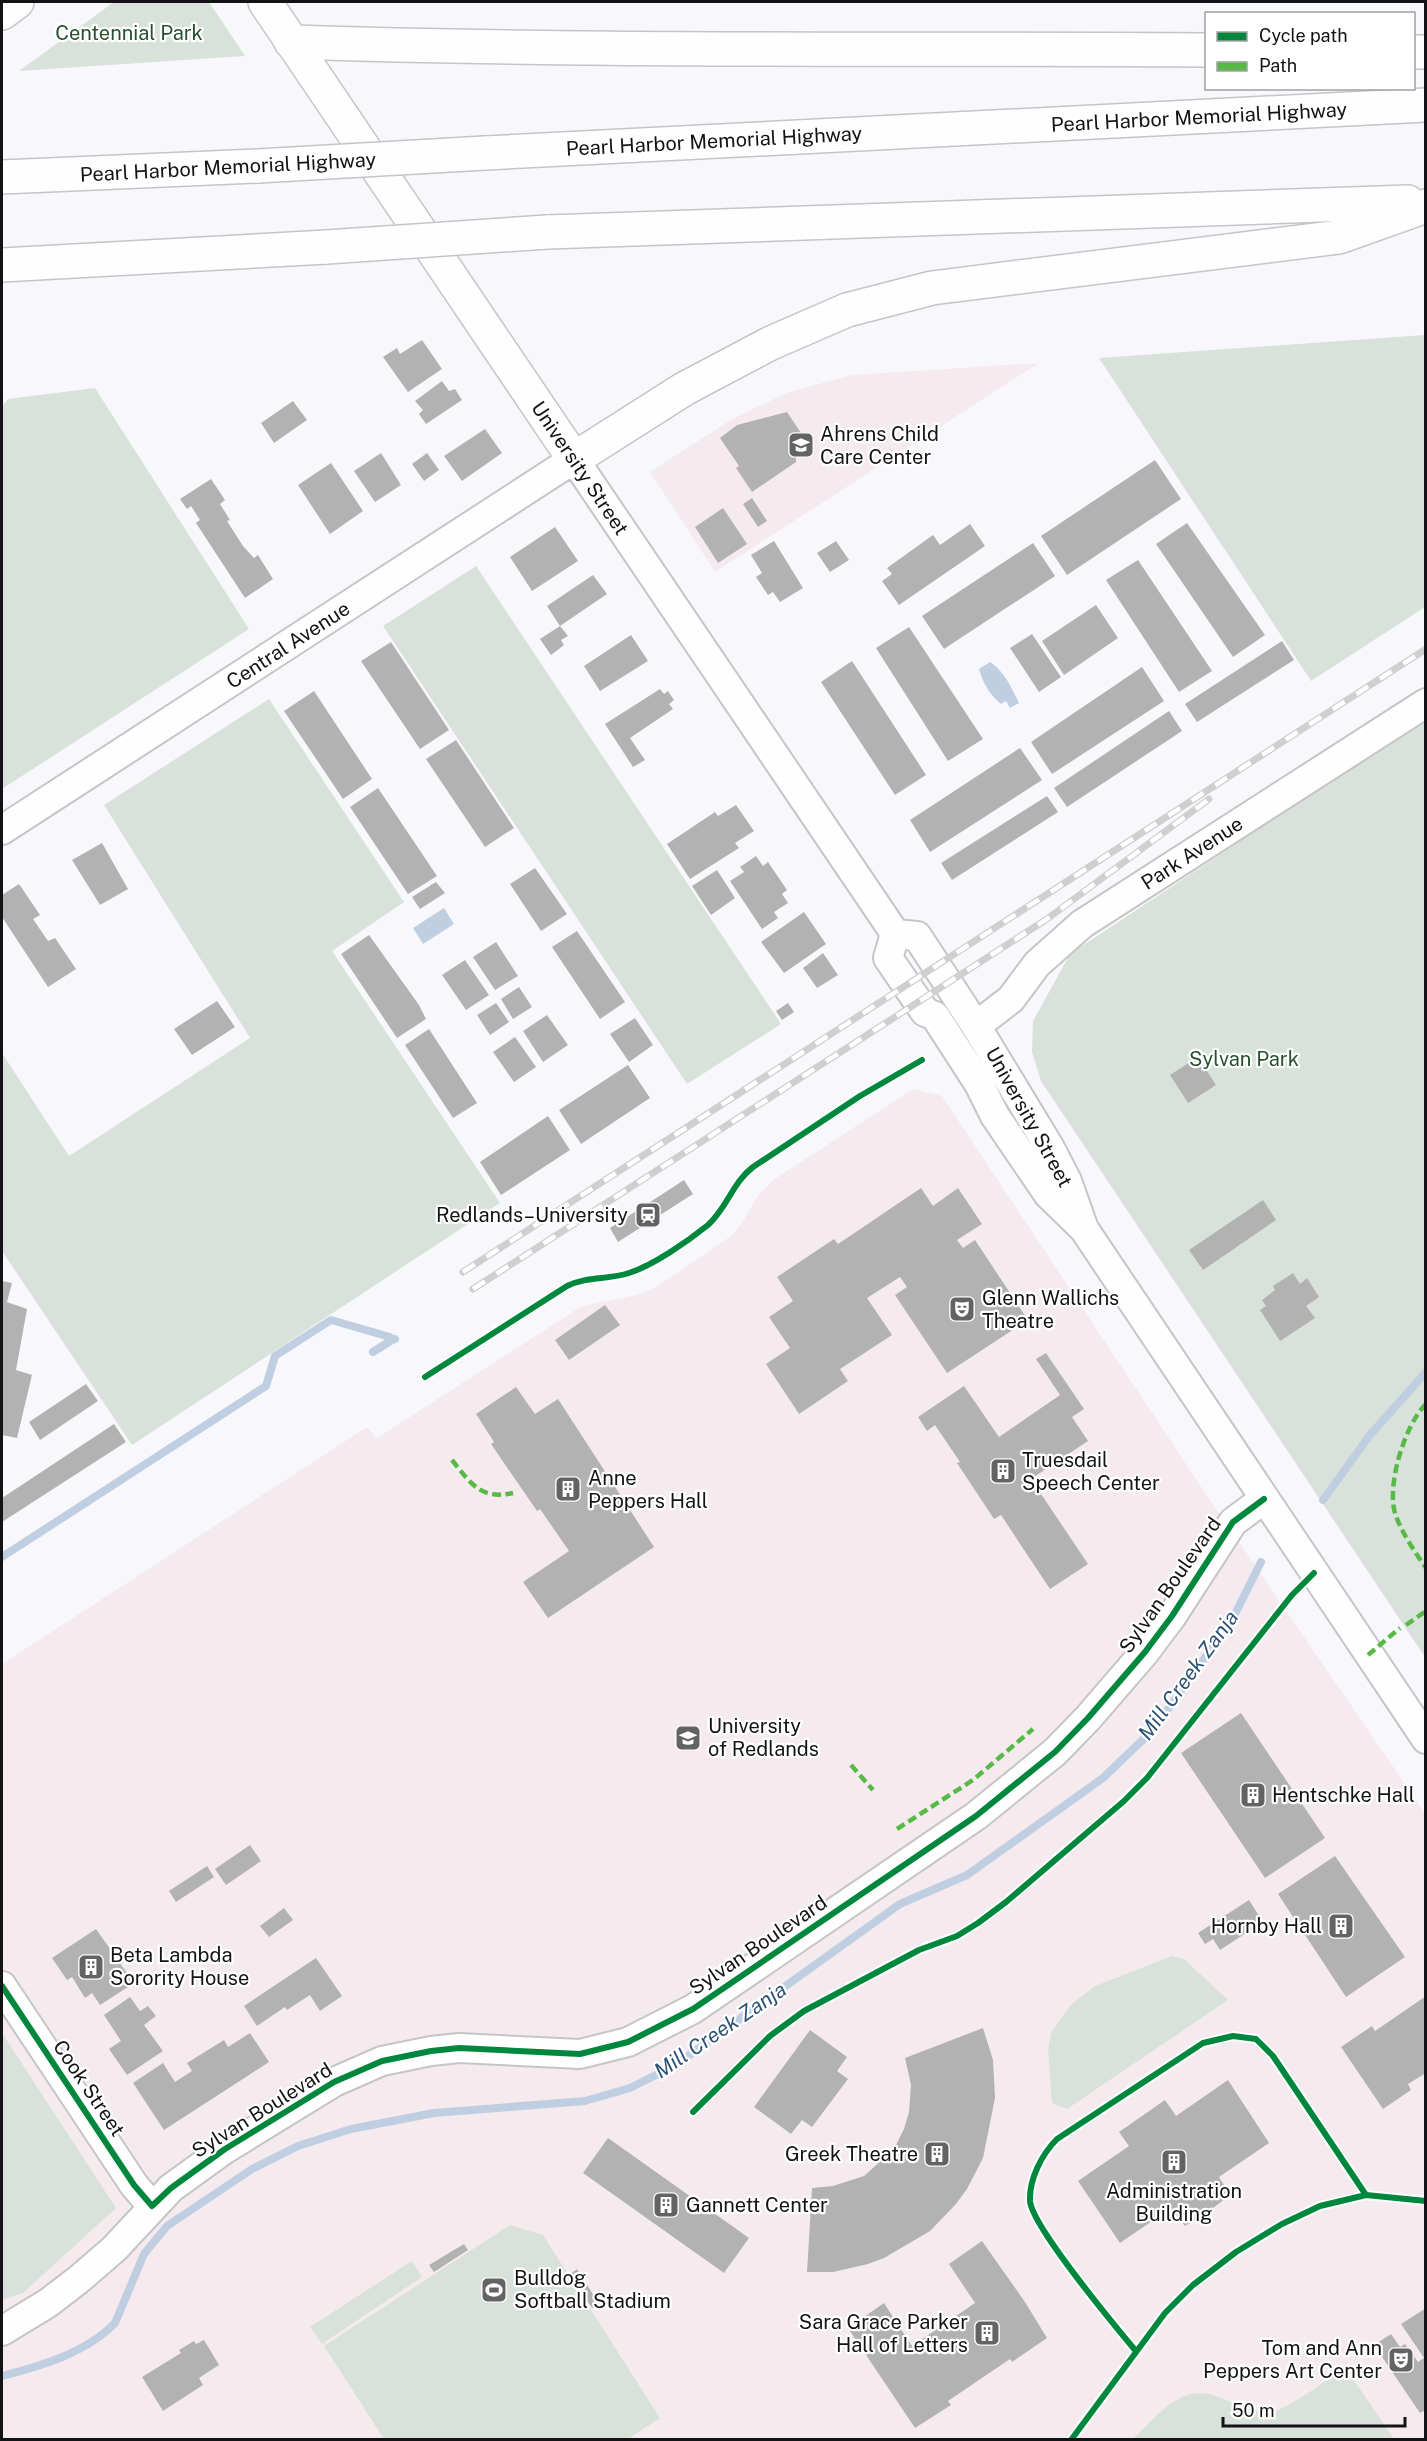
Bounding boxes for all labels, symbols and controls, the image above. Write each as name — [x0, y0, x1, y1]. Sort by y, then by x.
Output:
legend — [1205, 12, 1415, 90]
park label: Centennial Park — [55, 21, 203, 45]
text: Cycle path — [1259, 25, 1348, 46]
text: Path — [1259, 55, 1297, 76]
street label: Pearl Harbor Memorial Highway — [1050, 97, 1348, 137]
street label: Pearl Harbor Memorial Highway — [565, 121, 863, 161]
street label: Pearl Harbor Memorial Highway — [79, 147, 377, 187]
street label: University Street — [526, 397, 634, 539]
place label: Ahrens Child Care Center — [820, 422, 939, 469]
school or university icon: Ahrens Child Care Center — [786, 430, 816, 460]
street label: Central Avenue — [222, 596, 354, 694]
street label: Park Avenue — [1137, 811, 1247, 895]
street label: University Street — [981, 1043, 1077, 1191]
park label: Sylvan Park — [1189, 1047, 1299, 1071]
station icon: Redlands–University — [633, 1200, 663, 1230]
place label: Redlands–University — [436, 1203, 628, 1227]
place label: Glenn Wallichs Theatre — [982, 1286, 1119, 1333]
theatre icon: Glenn Wallichs Theatre — [947, 1294, 977, 1324]
place label: Truesdail Speech Center — [1022, 1448, 1160, 1495]
building icon: Truesdail Speech Center — [988, 1456, 1018, 1486]
place label: Anne Peppers Hall — [588, 1466, 708, 1513]
building icon: Anne Peppers Hall — [553, 1474, 583, 1504]
street label: Sylvan Boulevard — [1114, 1512, 1226, 1658]
water label: Mill Creek Zanja — [1133, 1605, 1243, 1745]
place label: University of Redlands — [708, 1714, 819, 1761]
school or university icon: University of Redlands — [673, 1723, 703, 1753]
building icon: Hentschke Hall — [1238, 1780, 1268, 1810]
place label: Hentschke Hall — [1272, 1783, 1415, 1807]
street label: Sylvan Boulevard — [685, 1890, 831, 2000]
building icon: Hornby Hall — [1326, 1911, 1356, 1941]
place label: Hornby Hall — [1211, 1914, 1322, 1938]
place label: Beta Lambda Sorority House — [110, 1943, 249, 1990]
building icon: Beta Lambda Sorority House — [76, 1952, 106, 1982]
water label: Mill Creek Zanja — [649, 1977, 791, 2083]
street label: Cook Street — [48, 2035, 130, 2141]
street label: Sylvan Boulevard — [187, 2057, 337, 2163]
building icon: Greek Theatre — [922, 2139, 952, 2169]
place label: Greek Theatre — [785, 2142, 918, 2166]
building icon: Administration Building — [1159, 2147, 1189, 2177]
place label: Administration Building — [1106, 2179, 1242, 2226]
building icon: Gannett Center — [651, 2190, 681, 2220]
place label: Gannett Center — [686, 2193, 828, 2217]
place label: Bulldog Softball Stadium — [514, 2266, 671, 2313]
sports icon: Bulldog Softball Stadium — [479, 2275, 509, 2305]
place label: Sara Grace Parker Hall of Letters — [799, 2310, 968, 2357]
building icon: Sara Grace Parker Hall of Letters — [972, 2318, 1002, 2348]
place label: Tom and Ann Peppers Art Center — [1203, 2336, 1382, 2383]
theatre icon: Tom and Ann Peppers Art Center — [1386, 2345, 1416, 2375]
scale bar — [1223, 2390, 1404, 2428]
text: 50 m — [1232, 2400, 1275, 2421]

